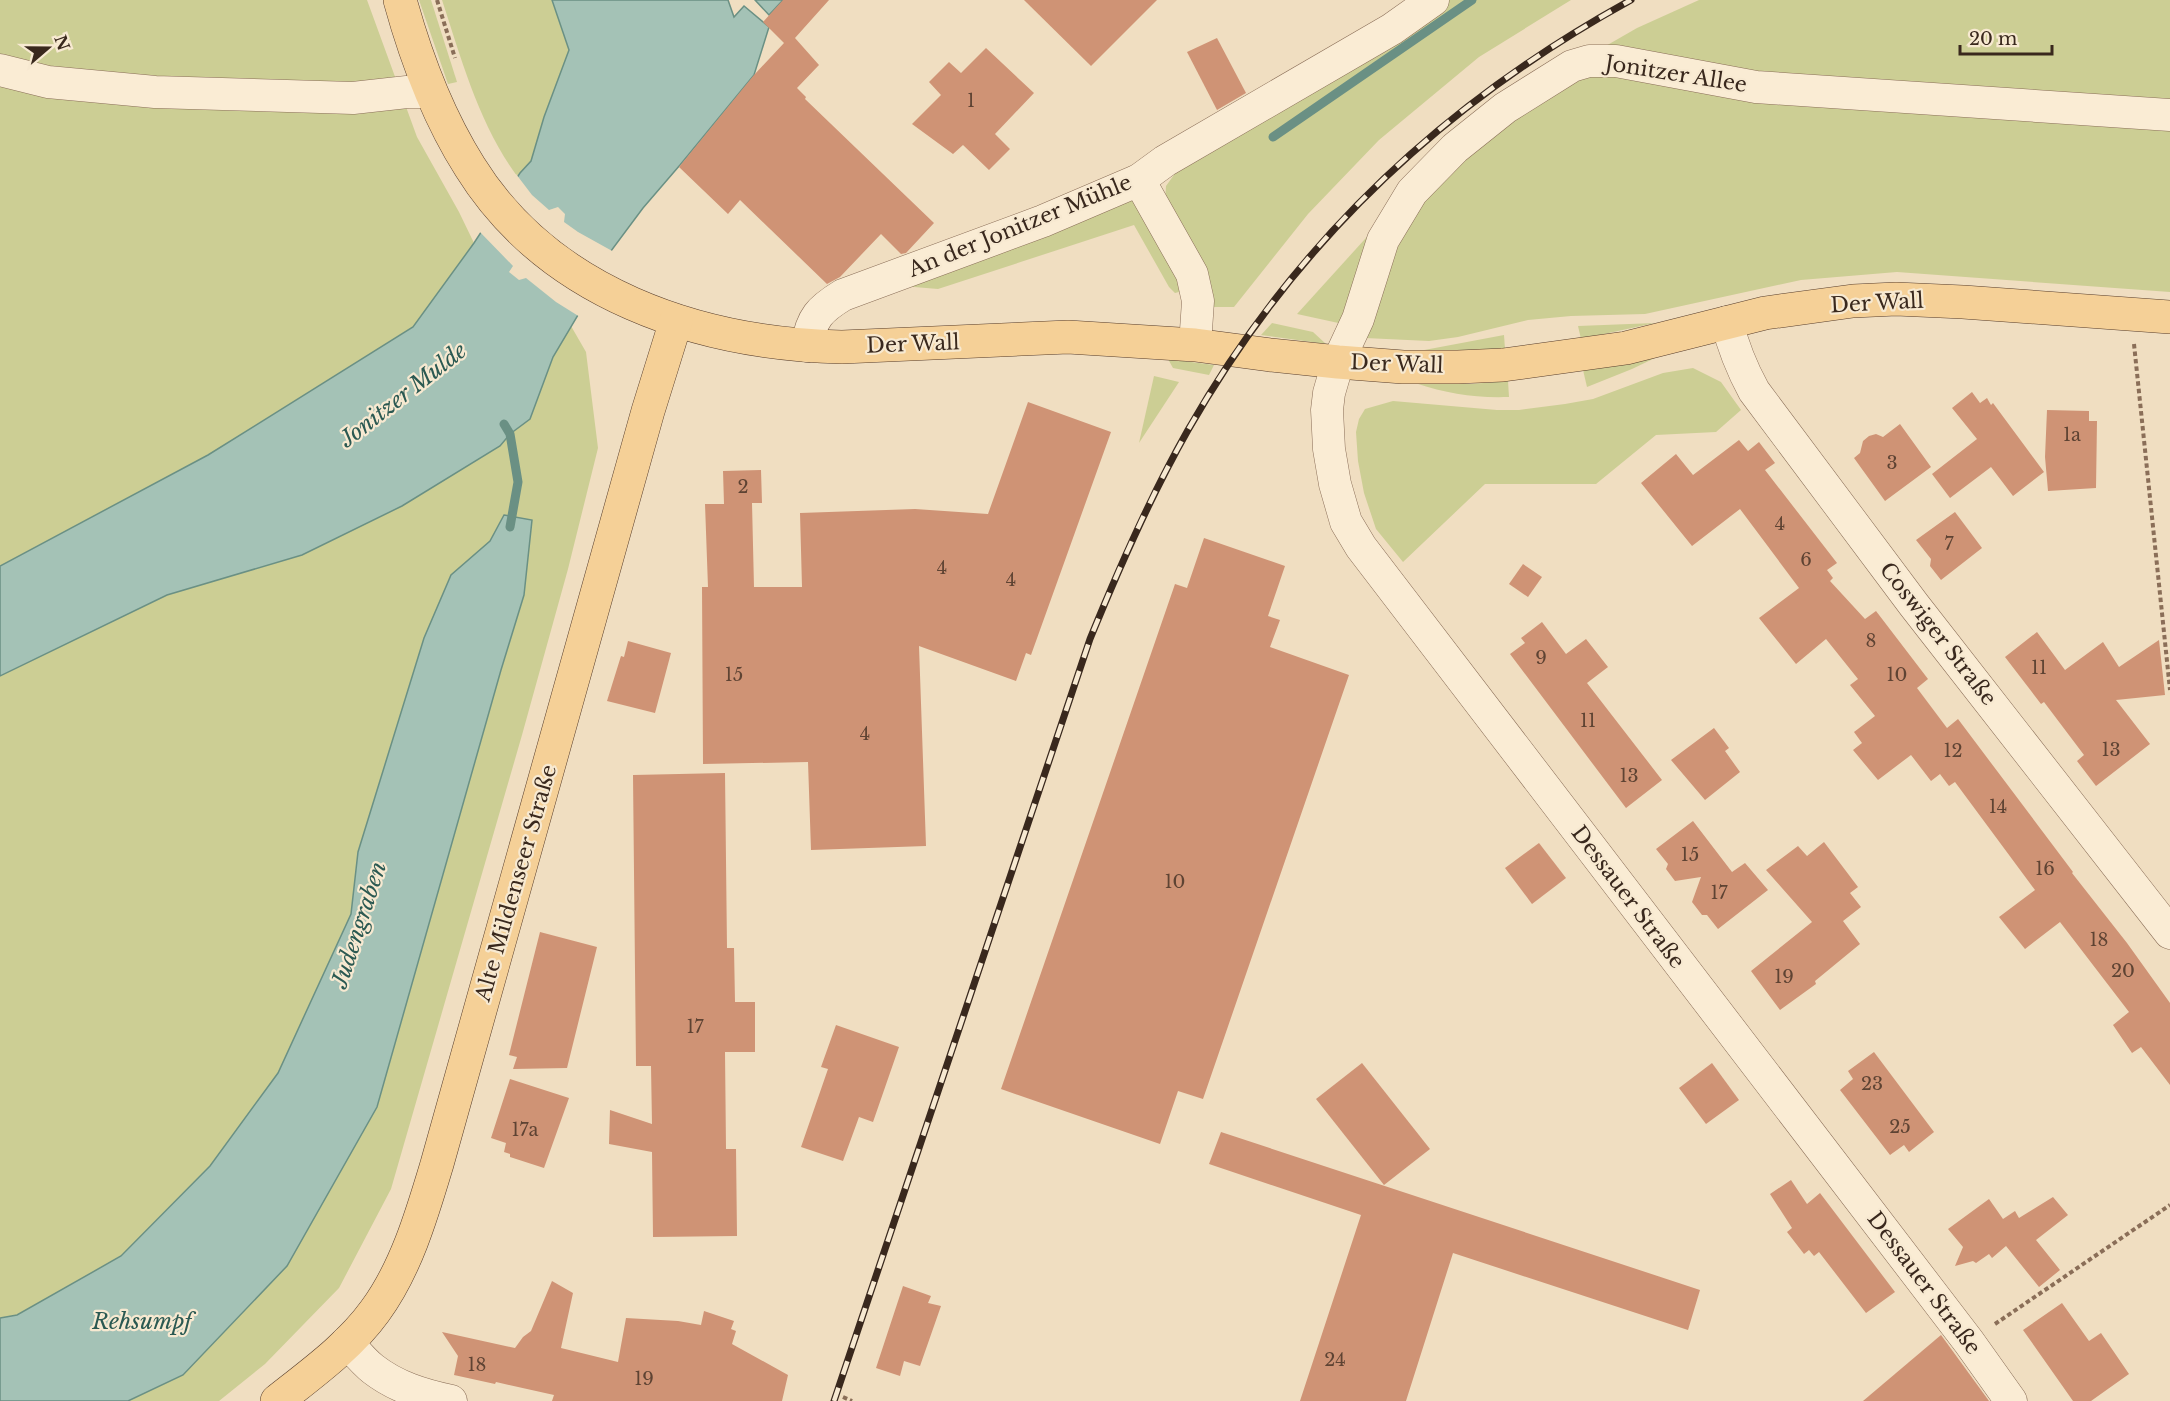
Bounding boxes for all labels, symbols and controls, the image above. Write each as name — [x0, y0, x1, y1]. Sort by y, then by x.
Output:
north arrow — [18, 18, 78, 78]
scale bar — [1960, 18, 2052, 56]
text: 20 m — [1969, 28, 2017, 50]
text: N — [50, 32, 74, 53]
street label: Jonitzer Allee — [1600, 49, 1749, 98]
house number: 1 — [967, 90, 975, 112]
street label: An der Jonitzer Mühle — [904, 169, 1135, 283]
street label: Der Wall — [1830, 288, 1924, 318]
street label: Der Wall — [866, 329, 960, 359]
water label: Jonitzer Mulde — [333, 337, 472, 454]
street label: Der Wall — [1350, 349, 1444, 379]
house number: 1a — [2063, 424, 2081, 446]
house number: 3 — [1886, 452, 1898, 474]
house number: 2 — [737, 476, 749, 498]
house number: 4 — [1775, 513, 1785, 535]
house number: 7 — [1944, 533, 1954, 555]
house number: 6 — [1800, 549, 1812, 571]
house number: 4 — [937, 557, 947, 579]
street label: Coswiger Straße — [1874, 557, 2002, 711]
house number: 4 — [1006, 569, 1016, 591]
house number: 8 — [1866, 630, 1876, 652]
house number: 9 — [1535, 647, 1547, 669]
house number: 11 — [2031, 657, 2047, 679]
house number: 15 — [725, 664, 743, 686]
house number: 10 — [1887, 664, 1907, 686]
house number: 11 — [1580, 710, 1596, 732]
house number: 4 — [860, 723, 870, 745]
house number: 13 — [2101, 739, 2121, 761]
house number: 12 — [1943, 740, 1963, 762]
street label: Alte Mildenseer Straße — [469, 762, 562, 1005]
house number: 13 — [1619, 765, 1639, 787]
house number: 14 — [1989, 796, 2007, 818]
street label: Dessauer Straße — [1566, 820, 1690, 974]
house number: 15 — [1681, 844, 1699, 866]
water label: Judengraben — [326, 858, 392, 993]
house number: 16 — [2035, 858, 2055, 880]
house number: 10 — [1165, 871, 1185, 893]
house number: 17 — [1710, 882, 1728, 904]
house number: 18 — [2090, 929, 2108, 951]
house number: 20 — [2111, 960, 2135, 982]
house number: 19 — [1774, 966, 1794, 988]
house number: 17 — [686, 1016, 704, 1038]
house number: 23 — [1861, 1073, 1883, 1095]
house number: 25 — [1889, 1116, 1911, 1138]
house number: 17a — [511, 1119, 539, 1141]
street label: Dessauer Straße — [1862, 1206, 1986, 1360]
water label: Rehsumpf — [91, 1308, 196, 1335]
house number: 24 — [1324, 1349, 1346, 1371]
house number: 18 — [468, 1354, 486, 1376]
house number: 19 — [634, 1368, 654, 1390]

